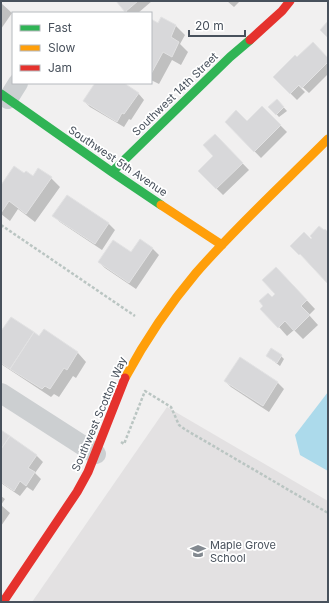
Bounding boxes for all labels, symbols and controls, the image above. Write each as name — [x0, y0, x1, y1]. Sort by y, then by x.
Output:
legend — [12, 12, 152, 84]
scale bar — [189, 12, 245, 38]
text: 20 m — [195, 18, 224, 33]
text: Fast — [48, 20, 72, 35]
text: Slow — [48, 40, 76, 55]
street label: Southwest 14th Street — [129, 49, 221, 139]
text: Jam — [48, 60, 72, 75]
street label: Southwest 5th Avenue — [66, 123, 170, 199]
street label: Southwest Scotton Way — [68, 354, 130, 474]
place label: Maple Grove School — [210, 538, 276, 565]
school or university icon: Maple Grove School — [189, 542, 207, 560]

